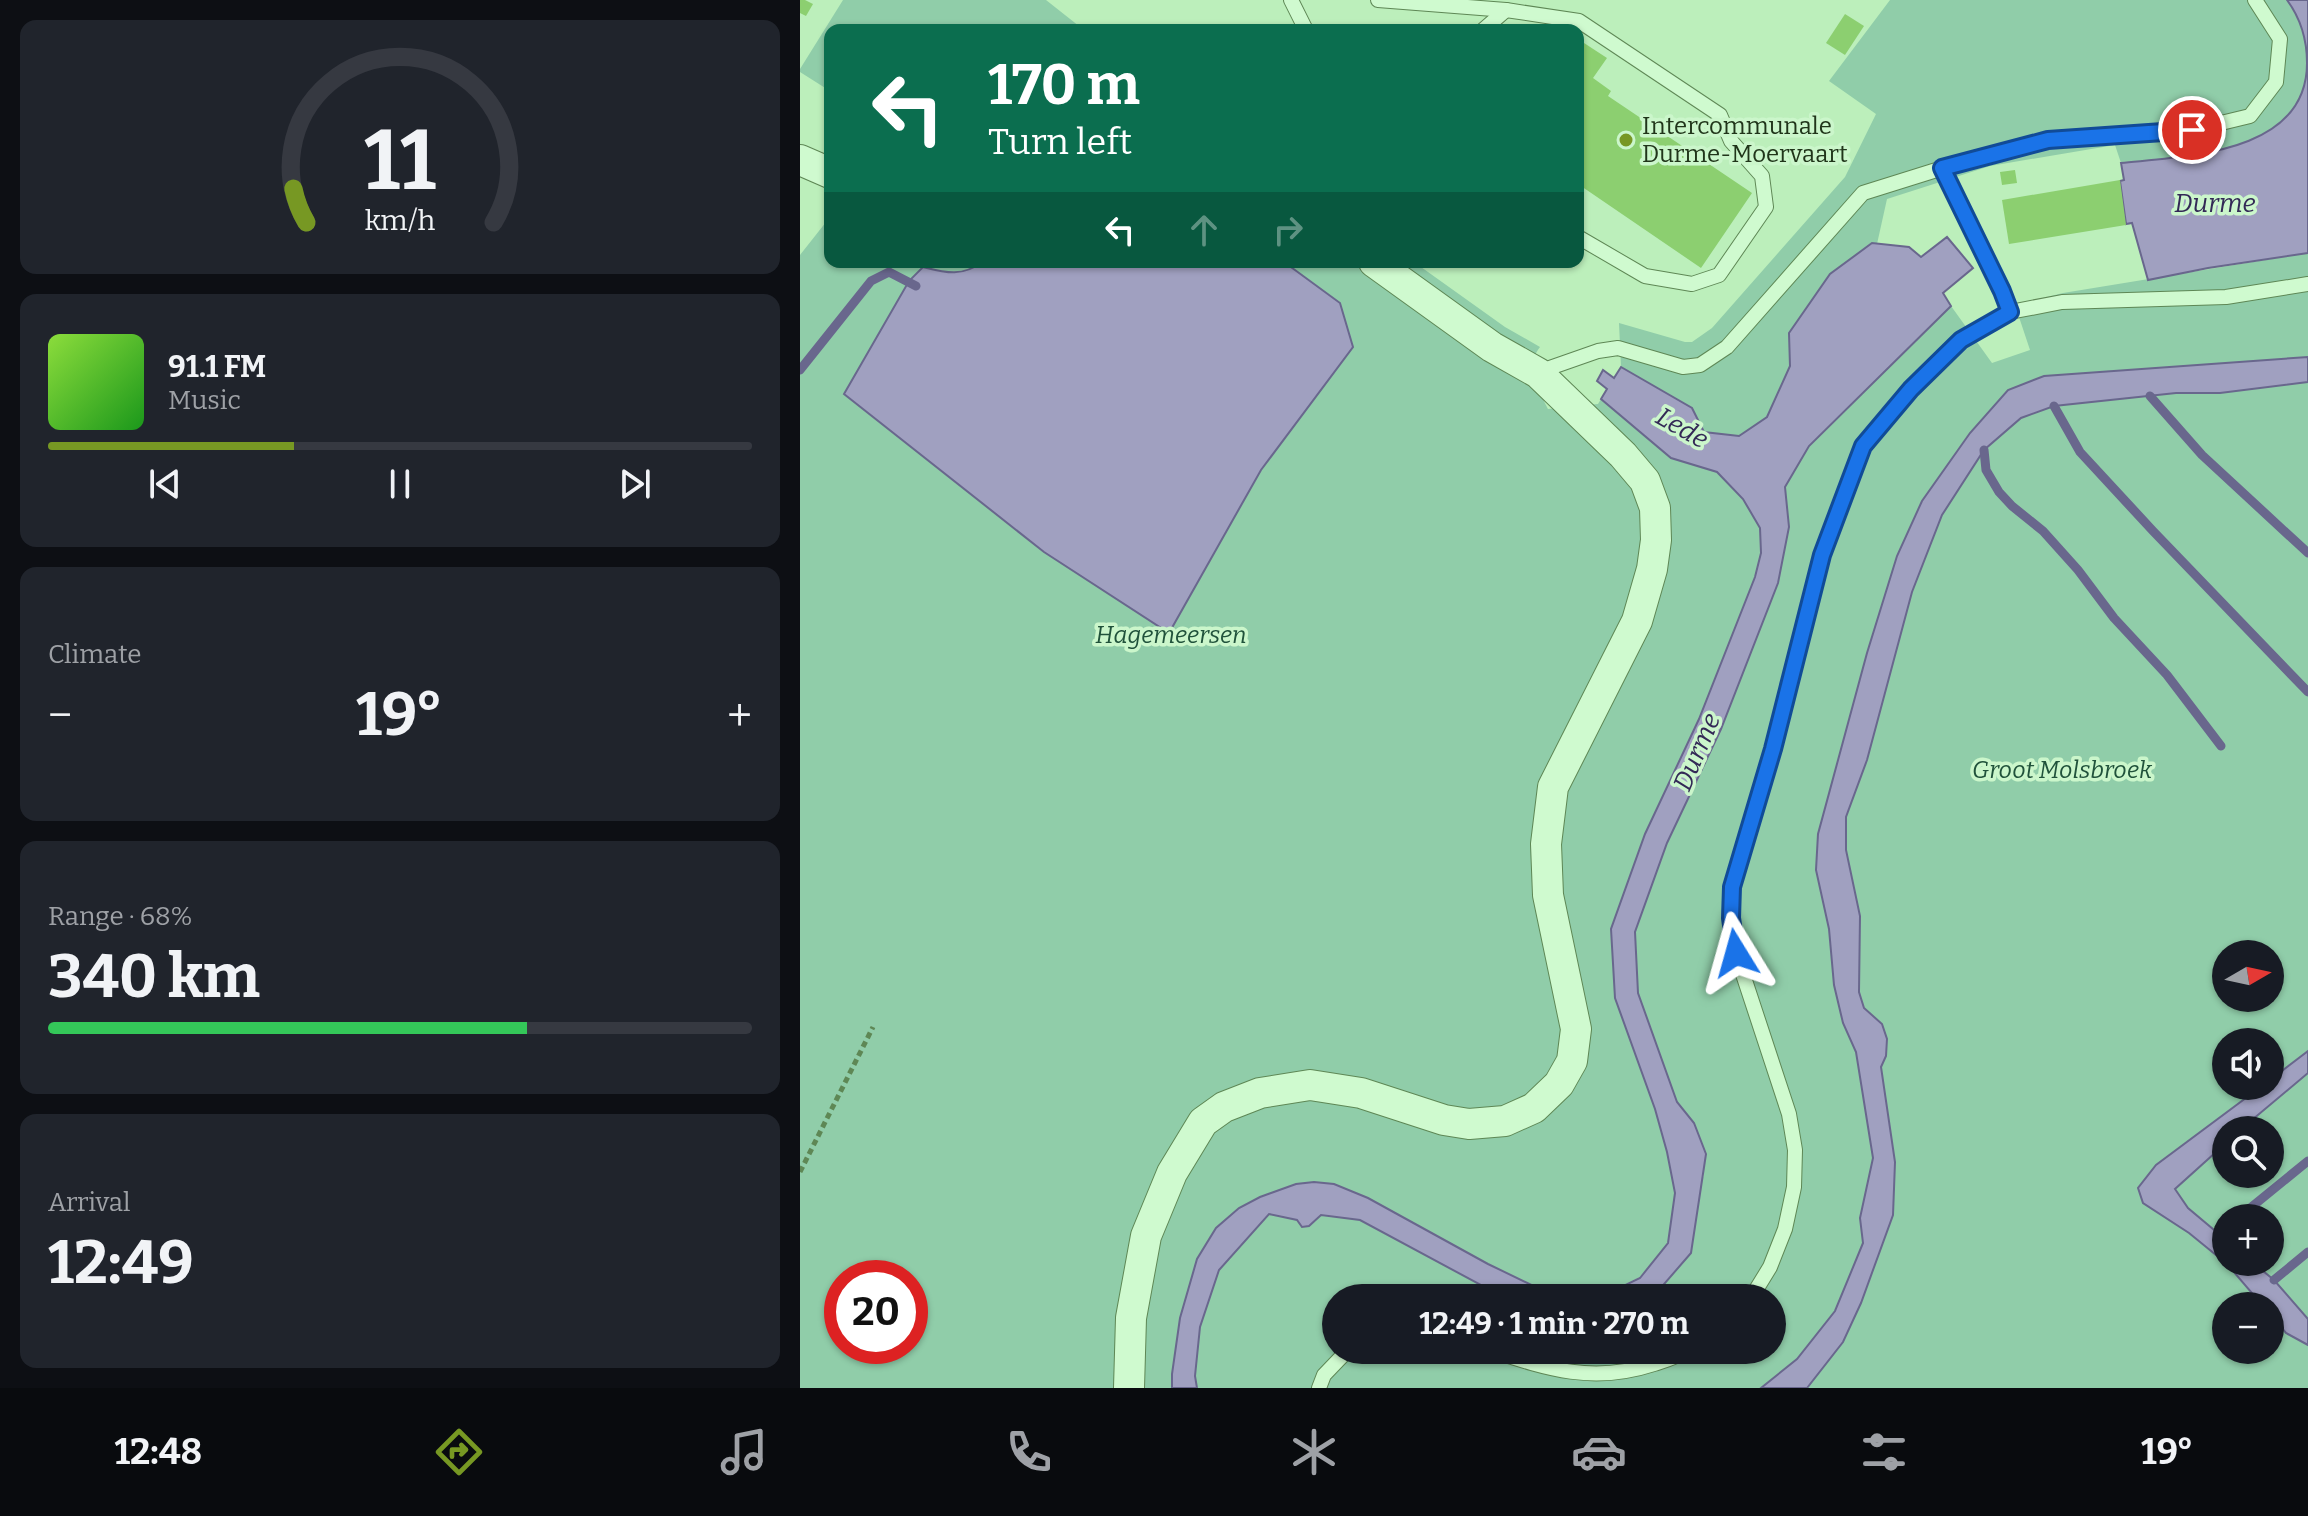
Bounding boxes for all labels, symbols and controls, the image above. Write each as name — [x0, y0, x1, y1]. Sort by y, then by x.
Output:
text: 170 m — [988, 52, 1140, 119]
icon: left — [856, 56, 960, 160]
pin — [2158, 96, 2226, 164]
icon: arrive — [2170, 108, 2214, 152]
text: 11 — [364, 110, 436, 210]
place label: Intercommunale Durme-Moervaart — [1642, 112, 1848, 168]
text: Turn left — [988, 120, 1132, 164]
marker: Intercommunale Durme-Moervaart — [1617, 131, 1635, 149]
water label: Durme — [2174, 188, 2256, 219]
text: km/h — [365, 203, 436, 238]
icon: left — [1098, 208, 1142, 252]
icon: ahead — [1182, 208, 1226, 252]
icon: right — [1266, 208, 1310, 252]
text: 91.1 FM — [168, 349, 266, 385]
text: Music — [168, 385, 241, 416]
water label: Lede — [1650, 401, 1714, 455]
icon: previous — [143, 462, 187, 506]
icon: pause — [378, 462, 422, 506]
icon: next — [613, 462, 657, 506]
park label: Hagemeersen — [1095, 621, 1247, 649]
text: Climate — [48, 639, 142, 670]
text: 19° — [356, 679, 443, 751]
text: − — [48, 689, 72, 742]
text: + — [727, 689, 752, 742]
water label: Durme — [1667, 709, 1727, 795]
park label: Groot Molsbroek — [1972, 756, 2153, 784]
text: Range · 68% — [48, 901, 193, 932]
position arrow — [1694, 911, 1778, 995]
north arrow — [2212, 940, 2284, 1012]
map controls — [2212, 940, 2284, 1364]
text: 340 km — [48, 941, 260, 1013]
button: sound — [2212, 1028, 2284, 1100]
button: search — [2212, 1116, 2284, 1188]
text: Arrival — [48, 1187, 130, 1218]
button: + — [2212, 1204, 2284, 1276]
text: 12:49 — [48, 1227, 194, 1299]
speed limit sign: 20 — [824, 1260, 928, 1364]
button: − — [2212, 1292, 2284, 1364]
text: 12:49 · 1 min · 270 m — [1419, 1306, 1689, 1342]
icon: directions — [431, 1424, 487, 1480]
icon: music — [716, 1424, 772, 1480]
icon: phone — [1001, 1424, 1057, 1480]
icon: climate — [1286, 1424, 1342, 1480]
icon: car — [1571, 1424, 1627, 1480]
icon: filters — [1856, 1424, 1912, 1480]
text: 12:48 — [114, 1430, 202, 1474]
text: 19° — [2141, 1430, 2193, 1474]

